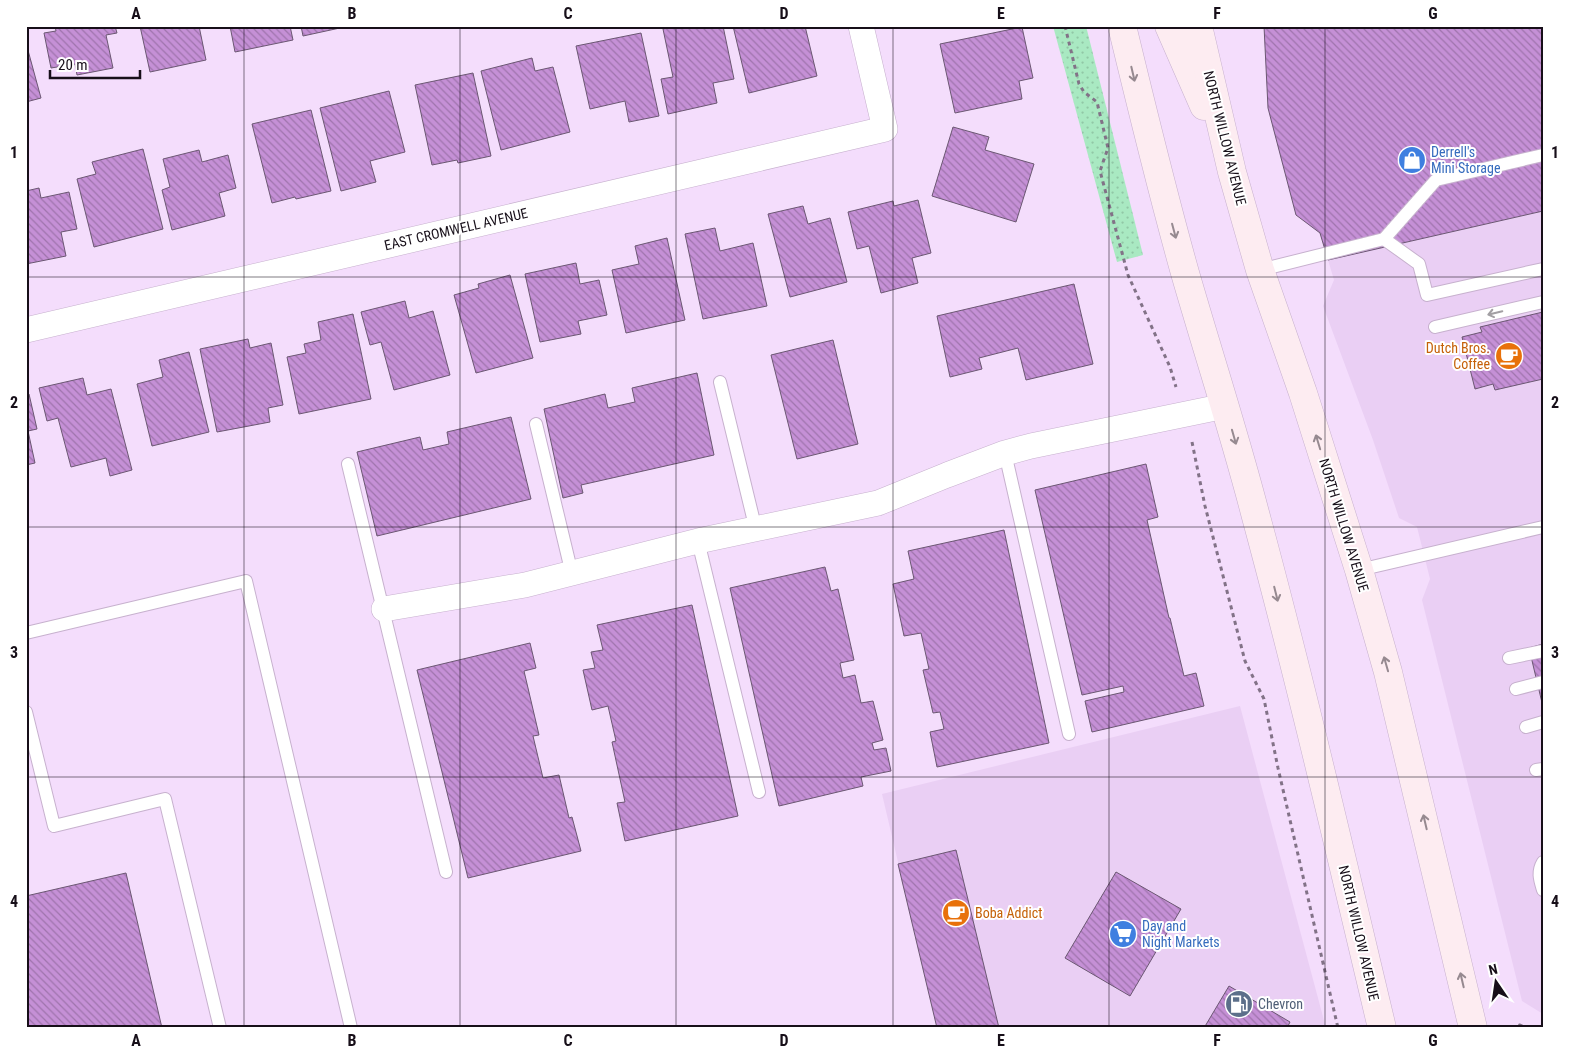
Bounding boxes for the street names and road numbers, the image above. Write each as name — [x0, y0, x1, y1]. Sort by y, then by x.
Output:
street label: NORTH WILLOW AVENUE — [1201, 69, 1249, 207]
street label: EAST CROMWELL AVENUE — [383, 205, 529, 253]
street label: NORTH WILLOW AVENUE — [1316, 457, 1372, 593]
street label: NORTH WILLOW AVENUE — [1336, 864, 1382, 1002]

